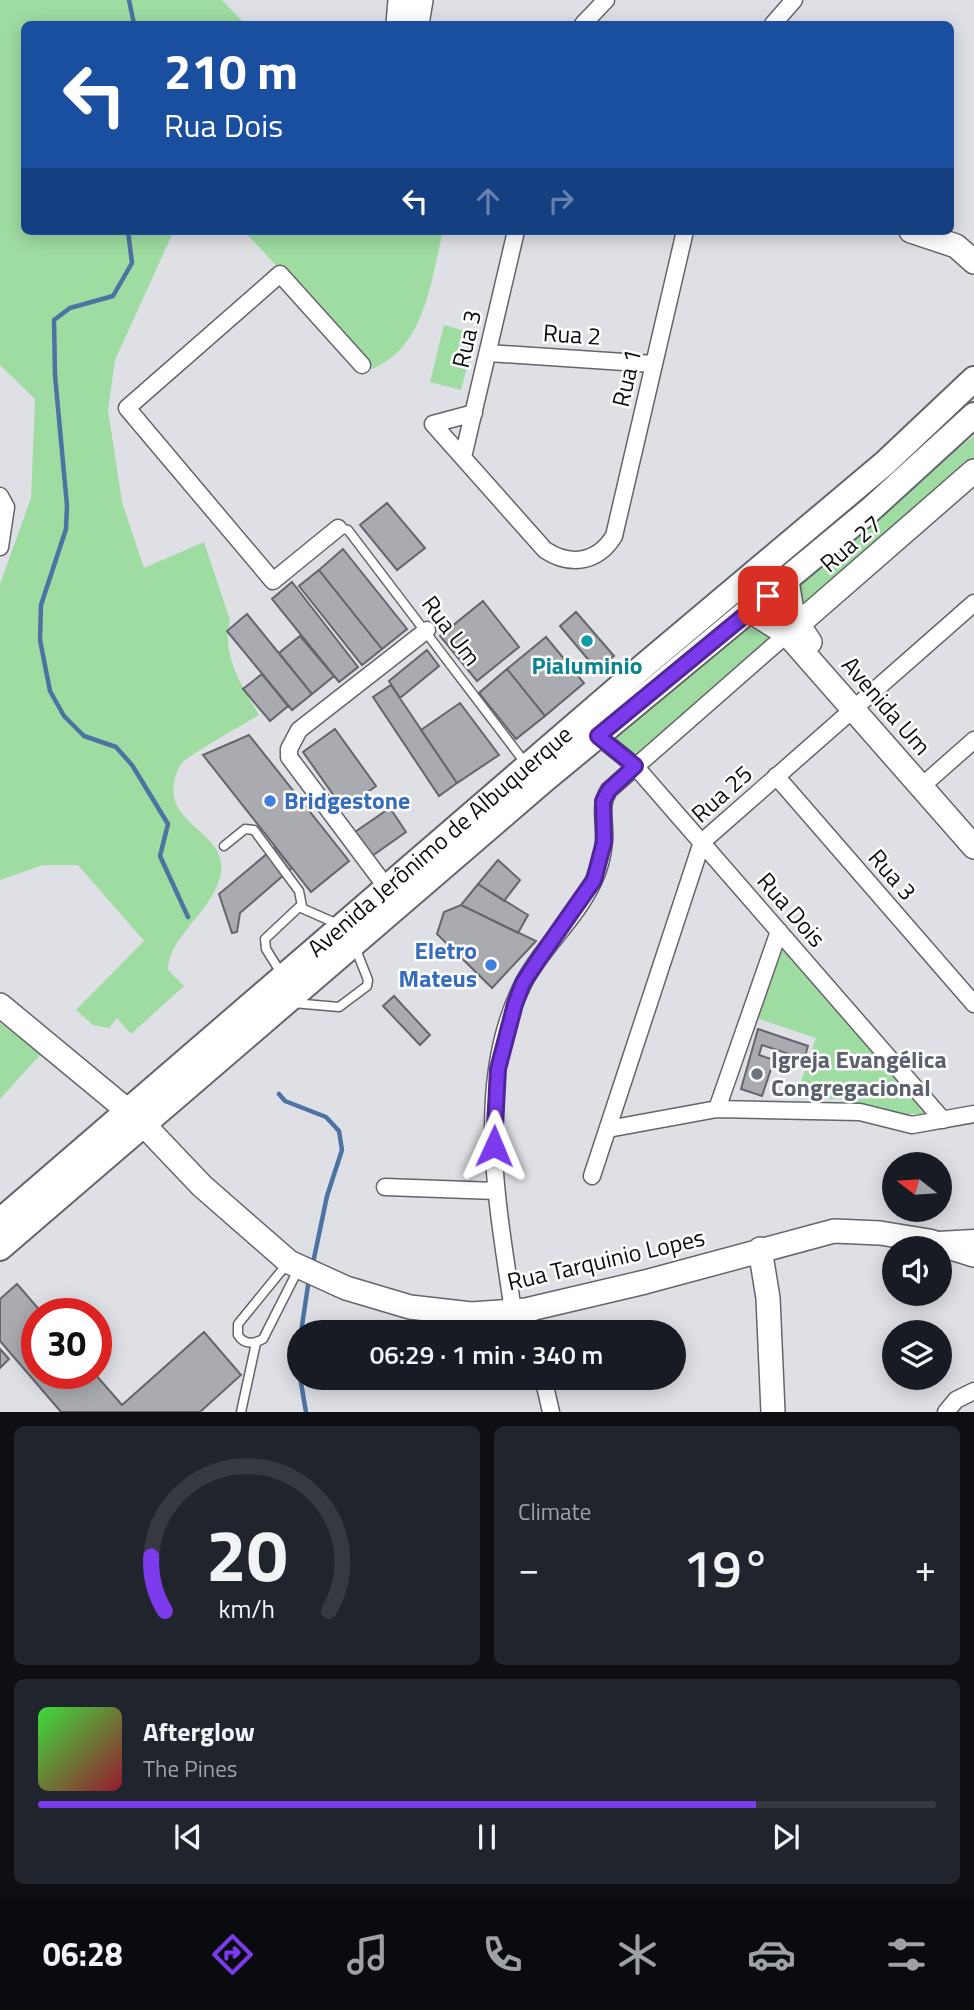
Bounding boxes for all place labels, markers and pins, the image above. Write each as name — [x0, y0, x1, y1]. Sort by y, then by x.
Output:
pin — [738, 566, 798, 626]
marker: Pialuminio — [579, 633, 595, 649]
place label: Pialuminio — [532, 647, 642, 683]
place label: Bridgestone — [284, 782, 410, 818]
marker: Bridgestone — [262, 793, 278, 809]
place label: Eletro Mateus — [399, 932, 477, 996]
marker: Eletro Mateus — [483, 957, 499, 973]
place label: Igreja Evangélica Congregacional — [771, 1041, 947, 1105]
marker: Igreja Evangélica Congregacional — [749, 1066, 765, 1082]

